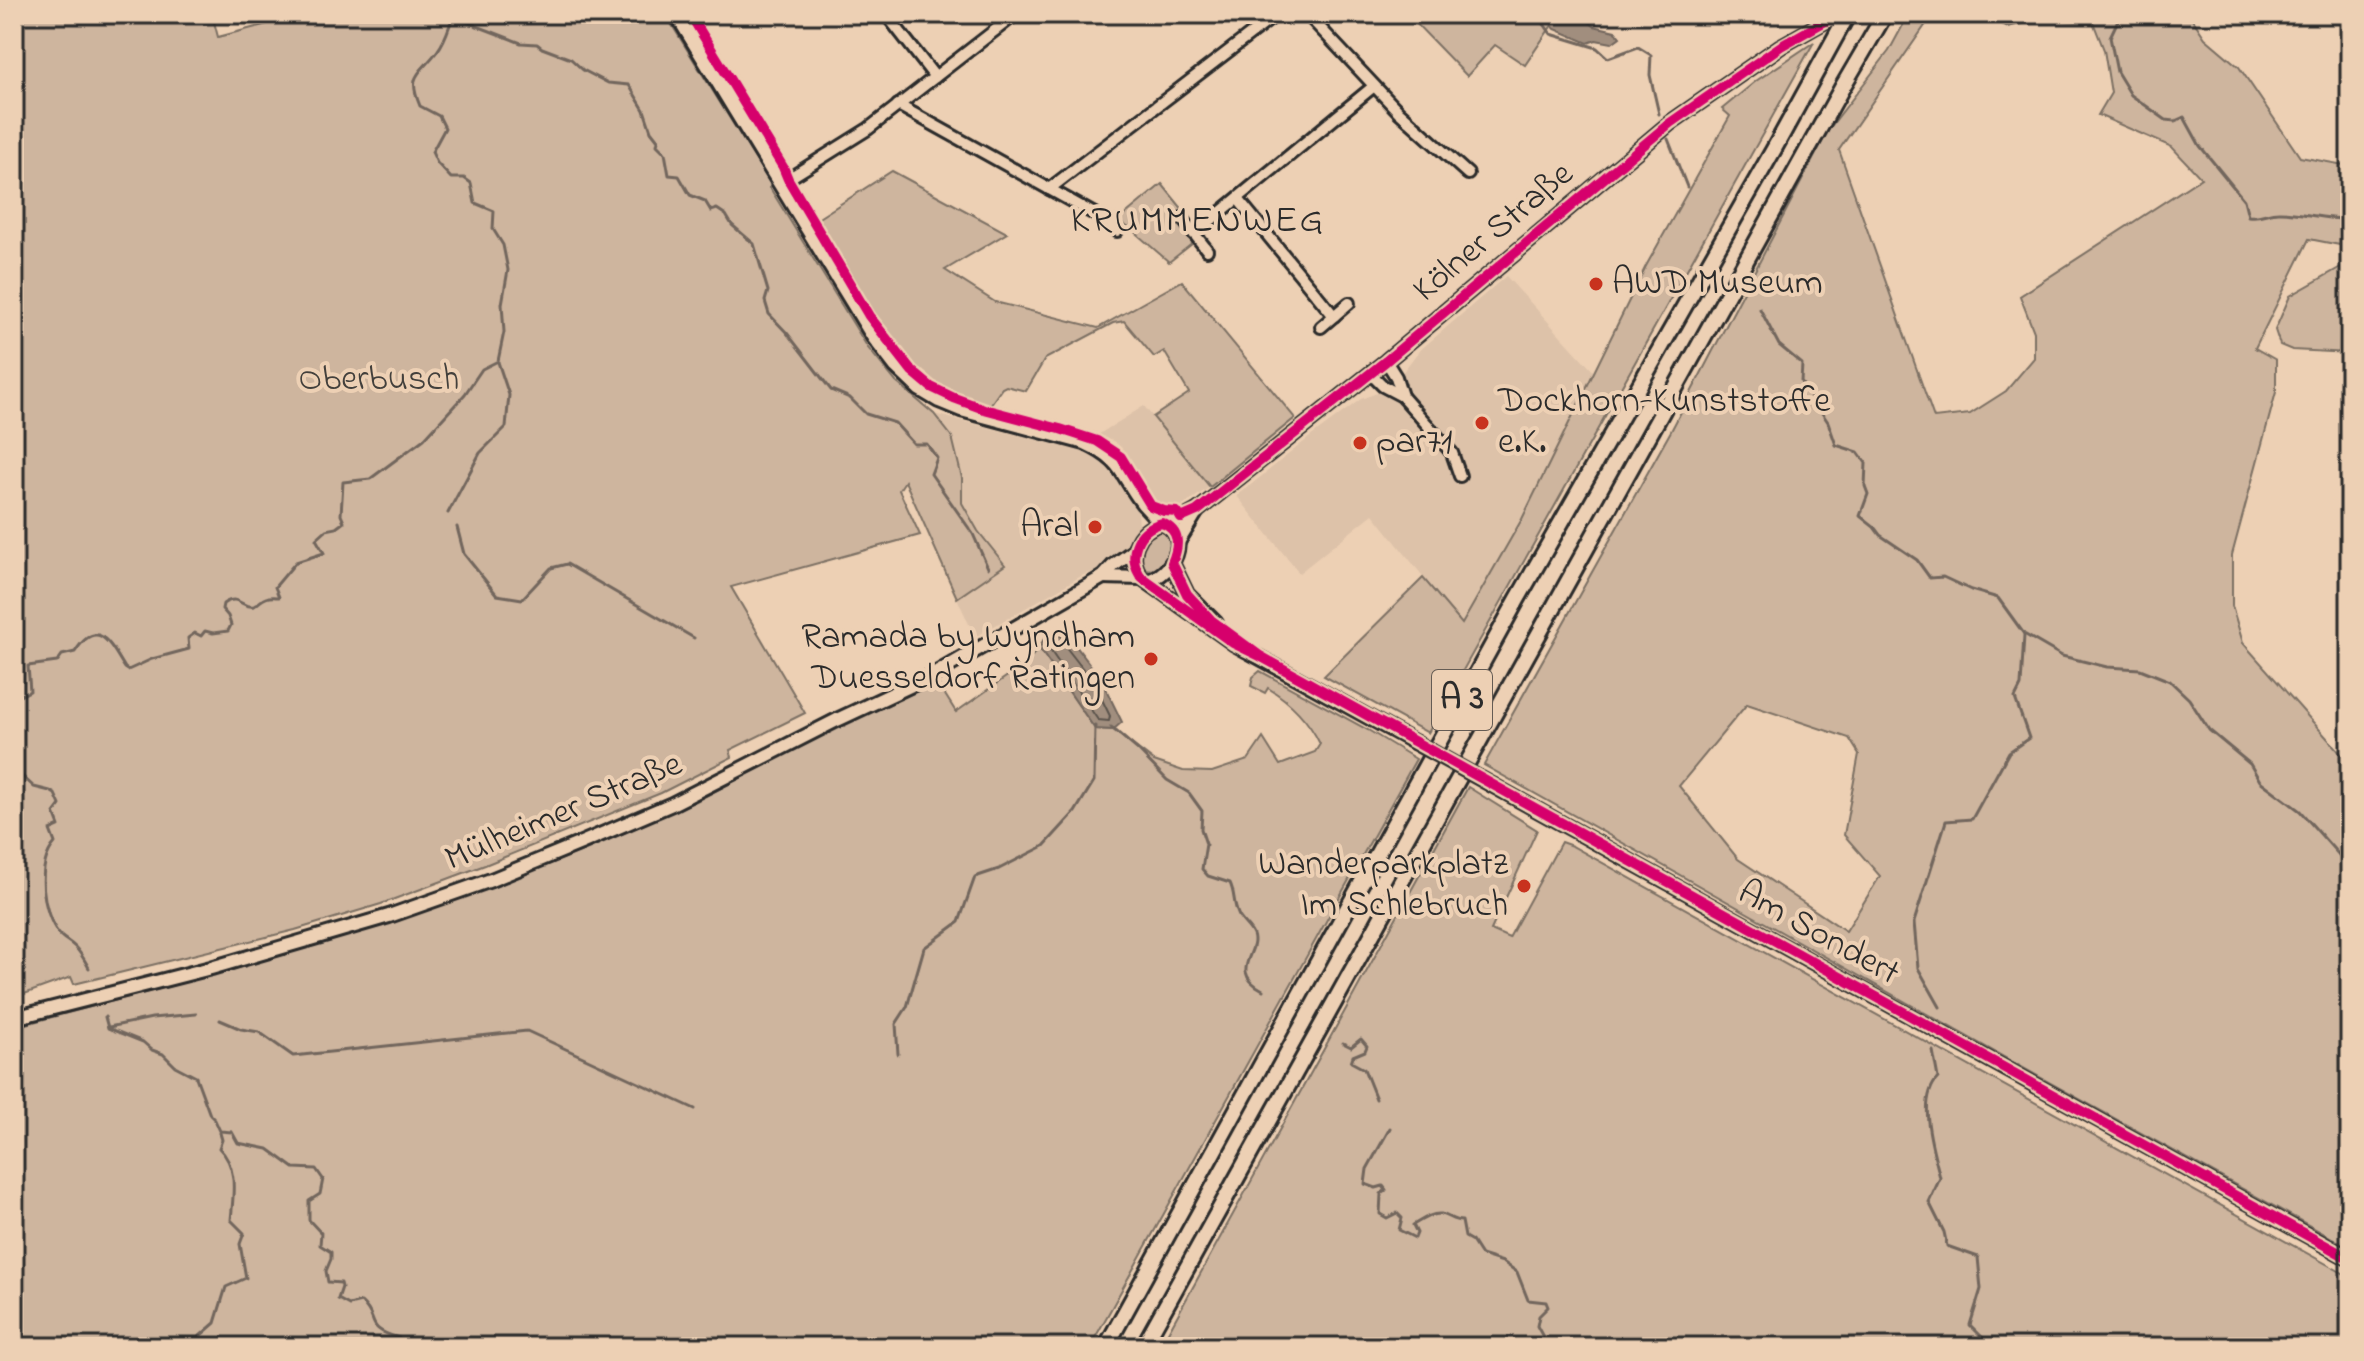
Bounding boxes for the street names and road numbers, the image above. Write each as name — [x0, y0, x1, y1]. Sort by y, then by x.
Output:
street label: Kölner Straße — [1402, 149, 1587, 316]
road number: A 3 — [1432, 670, 1492, 730]
street label: Mülheimer Straße — [437, 739, 692, 887]
street label: Am Sondert — [1727, 868, 1909, 1000]

